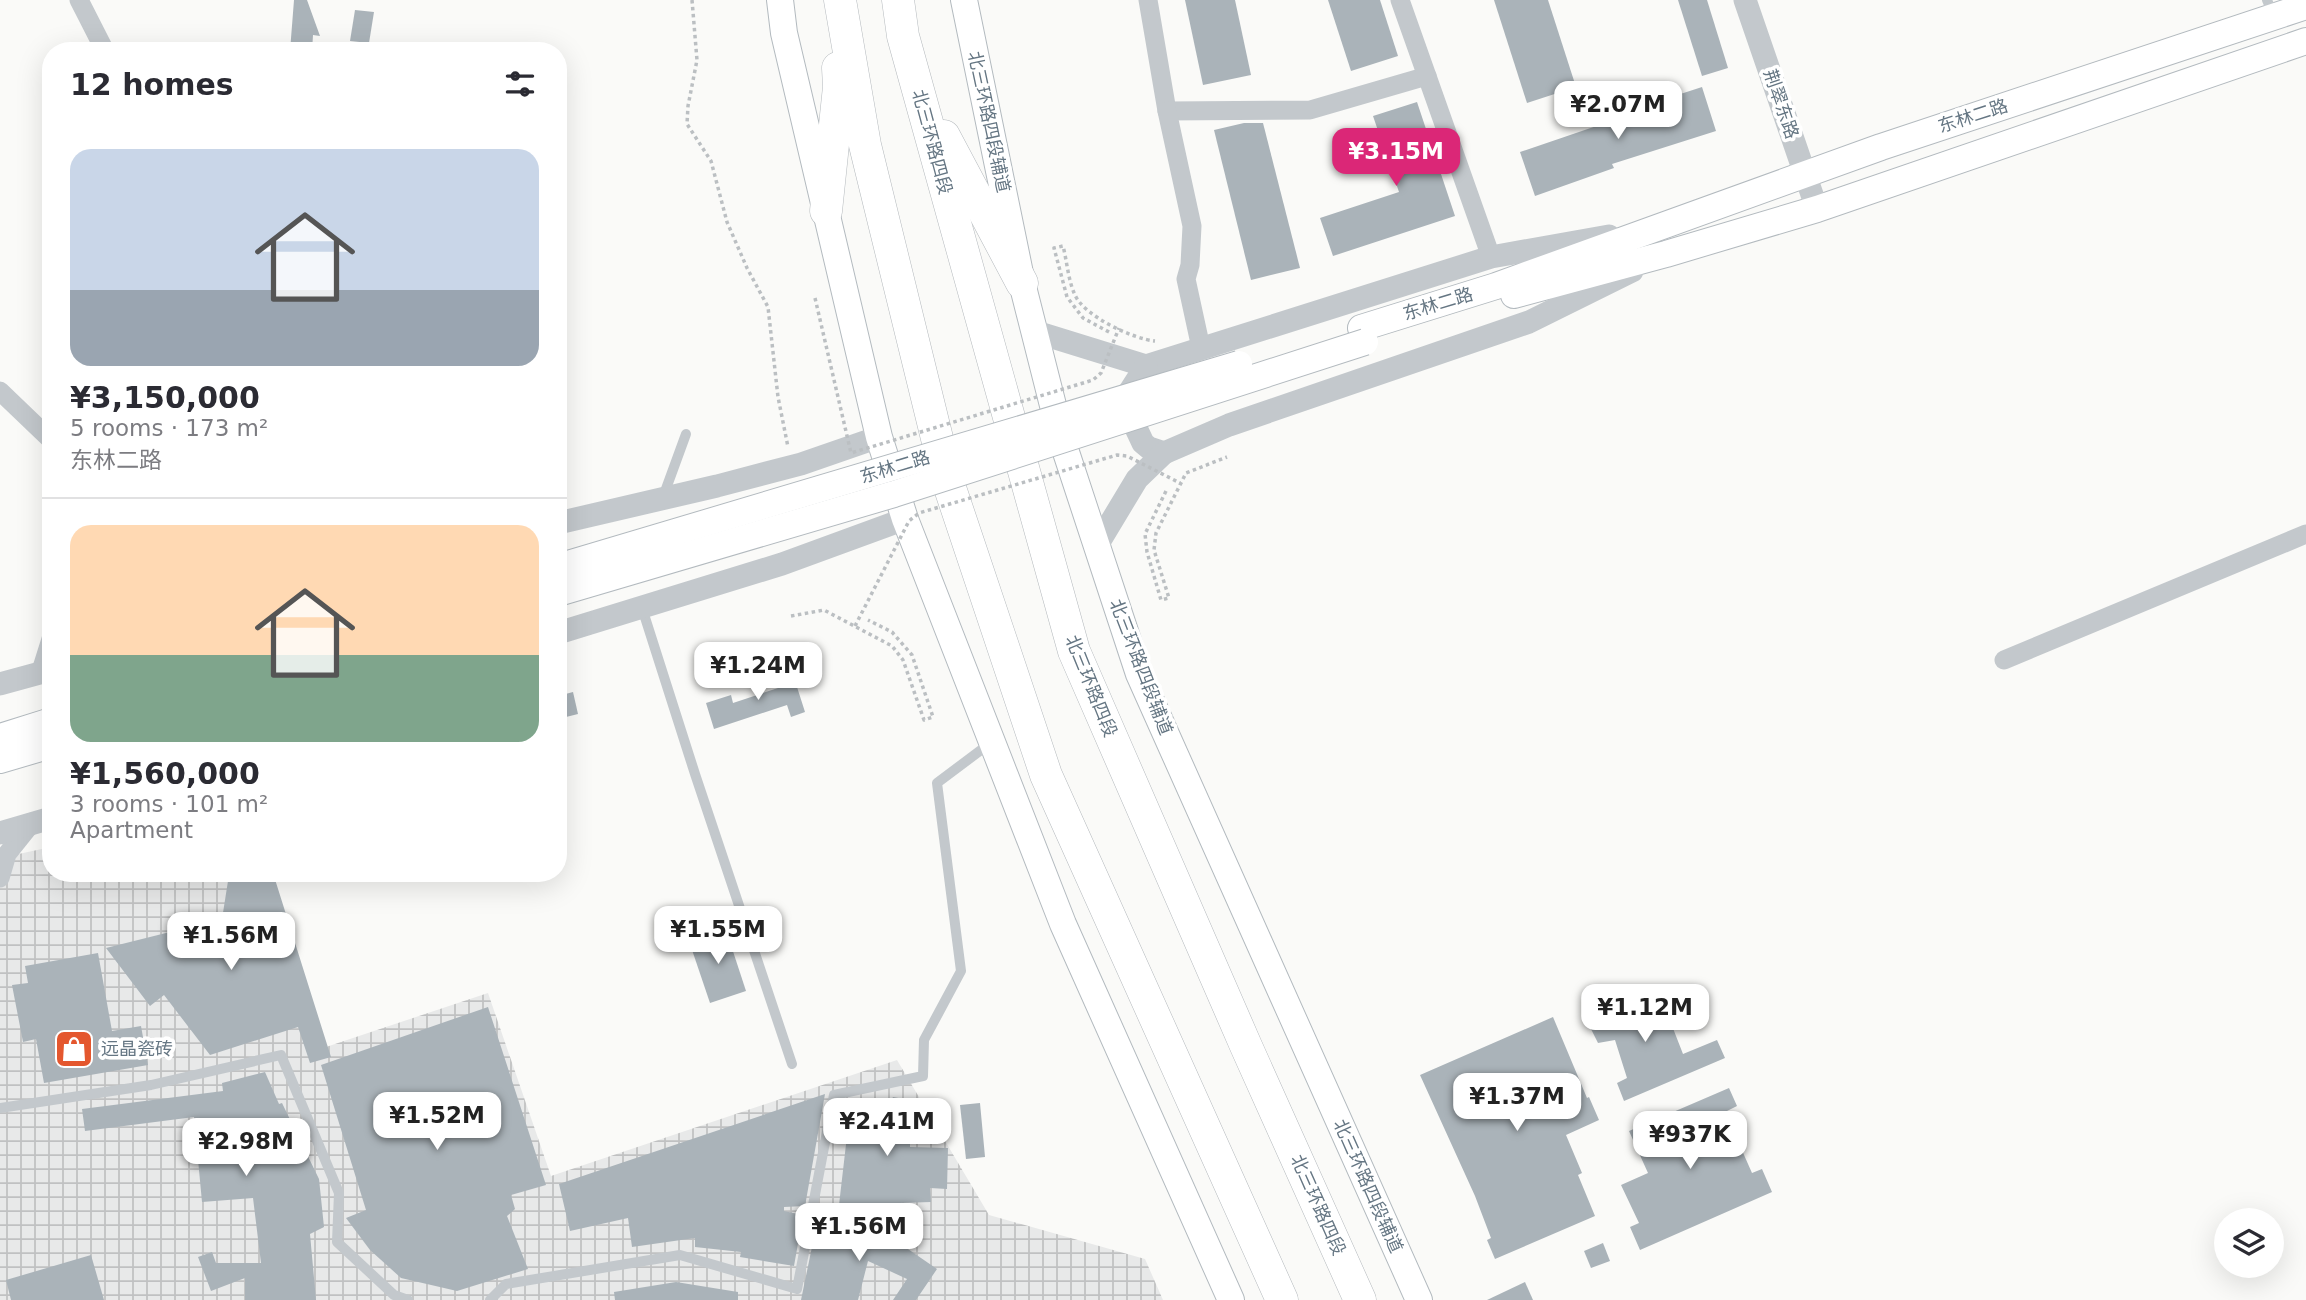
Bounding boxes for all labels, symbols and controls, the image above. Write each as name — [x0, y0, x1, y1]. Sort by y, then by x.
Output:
street label: 北三环路四段辅道 — [964, 49, 1015, 195]
icon: filters — [501, 65, 539, 103]
street label: 荆翠东路 — [1760, 66, 1803, 141]
text: 12 homes — [70, 67, 234, 102]
pin: ¥2.07M — [1561, 82, 1675, 141]
street label: 北三环路四段 — [908, 87, 957, 197]
text: ¥2.07M — [1570, 91, 1666, 117]
street label: 东林二路 — [1935, 94, 2010, 137]
pin: ¥3.15M — [1339, 128, 1453, 188]
text: ¥3.15M — [1348, 138, 1444, 164]
icon: home — [242, 194, 368, 320]
street label: 东林二路 — [1400, 283, 1475, 324]
text: ¥3,150,000 — [70, 380, 260, 415]
text: 5 rooms · 173 m² — [70, 415, 268, 441]
street label: 东林二路 — [857, 446, 932, 487]
text: 东林二路 — [70, 447, 162, 473]
icon: home — [242, 570, 368, 696]
street label: 北三环路四段辅道 — [1106, 596, 1177, 738]
street label: 北三环路四段 — [1061, 632, 1121, 740]
pin: ¥1.24M — [701, 642, 815, 702]
text: ¥1.24M — [710, 652, 806, 678]
text: ¥1,560,000 — [70, 756, 260, 791]
text: 3 rooms · 101 m² — [70, 791, 268, 817]
text: Apartment — [70, 817, 193, 843]
pin: ¥1.55M — [661, 906, 775, 966]
pin: ¥1.56M — [174, 912, 288, 972]
text: ¥1.55M — [670, 916, 766, 942]
text: ¥1.56M — [183, 922, 279, 948]
pin: ¥1.12M — [1588, 984, 1702, 1044]
text: ¥1.12M — [1597, 994, 1693, 1020]
shop icon: 远晶瓷砖 — [53, 1028, 95, 1070]
place label: 远晶瓷砖 — [101, 1038, 173, 1059]
pin: ¥1.37M — [1460, 1074, 1574, 1133]
text: ¥1.37M — [1469, 1083, 1565, 1109]
pin: ¥1.52M — [380, 1092, 494, 1152]
pin: ¥2.41M — [830, 1098, 944, 1158]
text: ¥1.52M — [389, 1102, 485, 1128]
text: ¥2.41M — [839, 1108, 935, 1134]
pin: ¥937K — [1641, 1112, 1739, 1171]
street label: 北三环路四段辅道 — [1330, 1116, 1407, 1256]
pin: ¥2.98M — [189, 1118, 303, 1178]
text: ¥937K — [1649, 1121, 1731, 1147]
text: ¥2.98M — [198, 1128, 294, 1154]
street label: 北三环路四段 — [1287, 1151, 1350, 1258]
pin: ¥1.56M — [802, 1204, 916, 1263]
map controls — [2214, 1208, 2284, 1278]
button: layers — [2214, 1208, 2284, 1278]
text: ¥1.56M — [811, 1213, 907, 1239]

